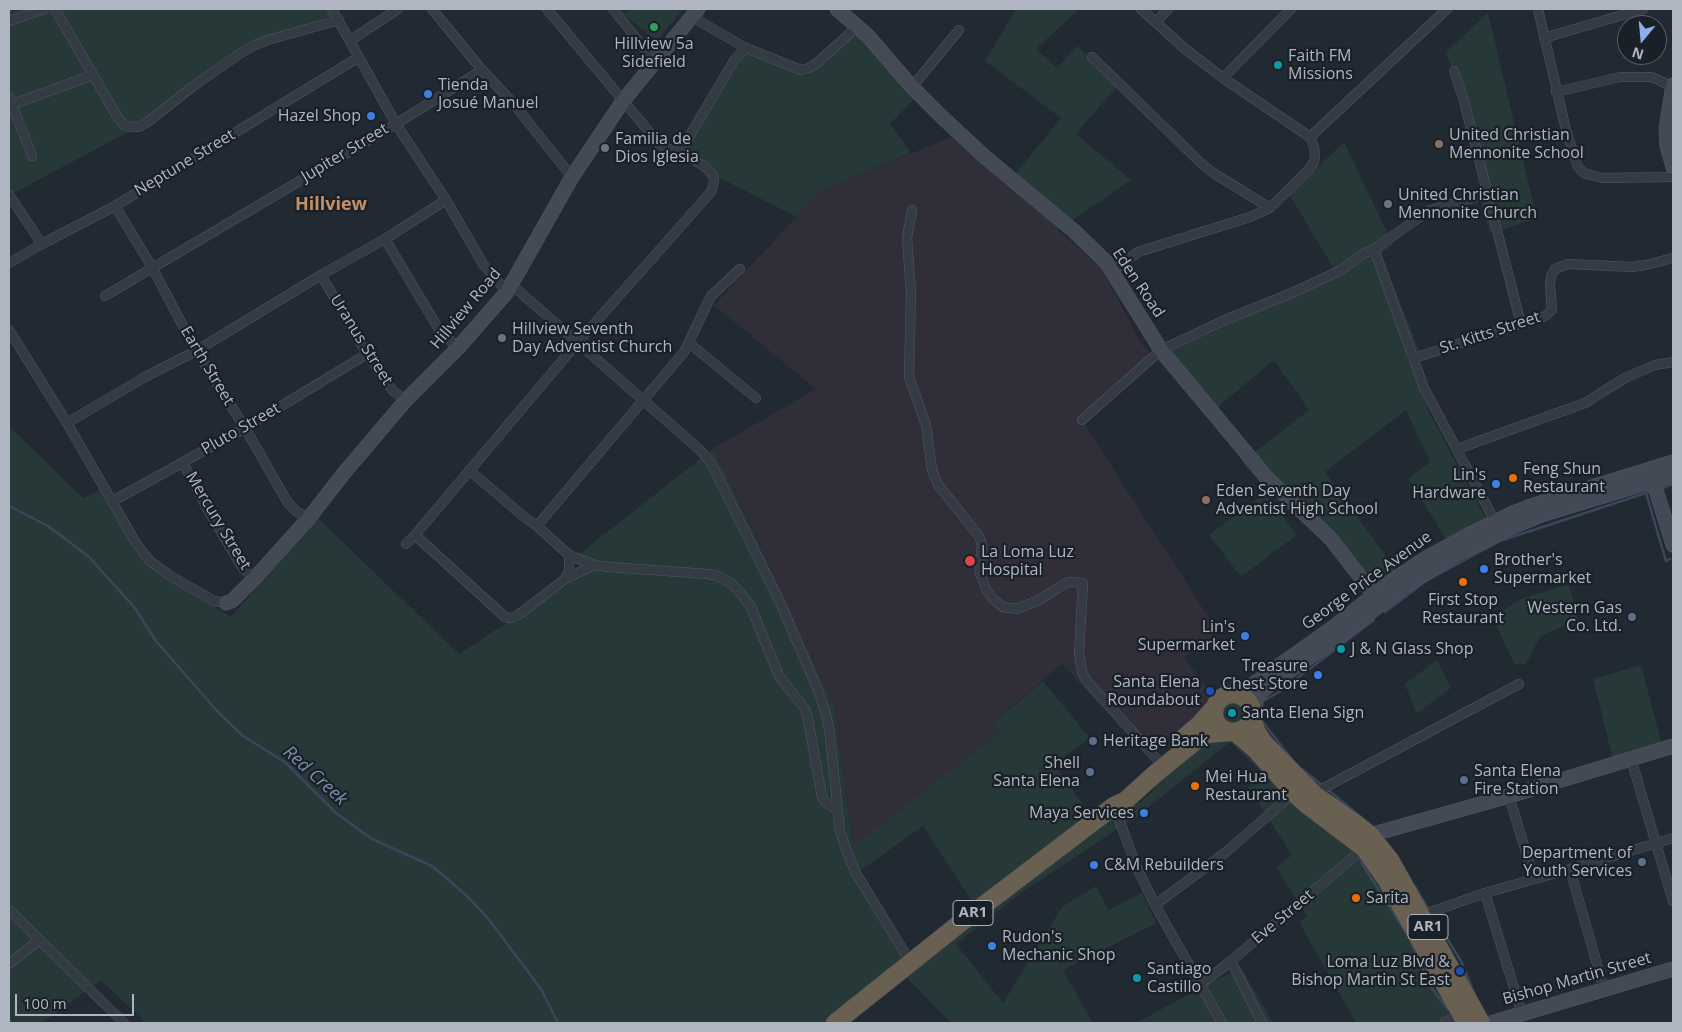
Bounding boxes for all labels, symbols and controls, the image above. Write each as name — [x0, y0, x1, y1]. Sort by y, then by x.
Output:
north arrow — [1617, 15, 1667, 65]
marker: Hillview 5a Sidefield — [648, 21, 660, 33]
place label: Hillview 5a Sidefield — [614, 34, 694, 72]
text: N — [1630, 43, 1646, 65]
place label: Faith FM Missions — [1288, 46, 1353, 84]
marker: Faith FM Missions — [1272, 59, 1284, 71]
place label: Tienda Josué Manuel — [438, 75, 538, 113]
marker: Tienda Josué Manuel — [422, 88, 434, 100]
place label: Hazel Shop — [278, 106, 361, 126]
marker: Hazel Shop — [365, 110, 377, 122]
street label: Jupiter Street — [298, 120, 392, 186]
street label: Neptune Street — [131, 125, 239, 201]
place label: United Christian Mennonite School — [1449, 125, 1584, 163]
place label: Familia de Dios Iglesia — [615, 129, 699, 167]
marker: United Christian Mennonite School — [1433, 138, 1445, 150]
marker: Familia de Dios Iglesia — [599, 142, 611, 154]
place label: United Christian Mennonite Church — [1398, 185, 1537, 223]
district label: Hillview — [295, 194, 367, 216]
marker: United Christian Mennonite Church — [1382, 198, 1394, 210]
street label: Eden Road — [1108, 245, 1168, 321]
street label: Hillview Road — [427, 265, 505, 353]
street label: Uranus Street — [326, 291, 396, 389]
street label: St. Kitts Street — [1437, 308, 1543, 358]
place label: Hillview Seventh Day Adventist Church — [512, 319, 672, 357]
street label: Earth Street — [176, 323, 238, 409]
marker: Hillview Seventh Day Adventist Church — [496, 332, 508, 344]
street label: Pluto Street — [198, 399, 284, 459]
place label: Feng Shun Restaurant — [1523, 459, 1605, 497]
place label: Lin's Hardware — [1412, 465, 1486, 503]
street label: Mercury Street — [181, 469, 255, 573]
marker: Feng Shun Restaurant — [1507, 472, 1519, 484]
marker: Lin's Hardware — [1490, 478, 1502, 490]
place label: Eden Seventh Day Adventist High School — [1216, 481, 1378, 519]
marker: Eden Seventh Day Adventist High School — [1200, 494, 1212, 506]
street label: George Price Avenue — [1299, 528, 1435, 634]
place label: La Loma Luz Hospital — [981, 542, 1074, 580]
place label: Brother's Supermarket — [1494, 550, 1591, 588]
marker: La Loma Luz Hospital — [963, 554, 977, 568]
marker: Brother's Supermarket — [1478, 563, 1490, 575]
marker: First Stop Restaurant — [1457, 576, 1469, 588]
place label: First Stop Restaurant — [1422, 590, 1504, 628]
place label: Western Gas Co. Ltd. — [1527, 598, 1622, 636]
marker: Western Gas Co. Ltd. — [1626, 611, 1638, 623]
place label: Lin's Supermarket — [1138, 617, 1235, 655]
marker: Lin's Supermarket — [1239, 630, 1251, 642]
place label: J & N Glass Shop — [1351, 639, 1473, 659]
marker: J & N Glass Shop — [1335, 643, 1347, 655]
place label: Treasure Chest Store — [1222, 656, 1308, 694]
marker: Treasure Chest Store — [1312, 669, 1324, 681]
place label: Santa Elena Roundabout — [1107, 672, 1200, 710]
marker: Santa Elena Roundabout — [1204, 685, 1216, 697]
place label: Santa Elena Sign — [1242, 703, 1364, 723]
marker: Santa Elena Sign — [1226, 707, 1238, 719]
place label: Heritage Bank — [1103, 731, 1208, 751]
marker: Heritage Bank — [1087, 735, 1099, 747]
water label: Red Creek — [279, 742, 351, 810]
place label: Shell Santa Elena — [993, 753, 1080, 791]
place label: Santa Elena Fire Station — [1474, 761, 1561, 799]
marker: Shell Santa Elena — [1084, 766, 1096, 778]
place label: Mei Hua Restaurant — [1205, 767, 1287, 805]
marker: Santa Elena Fire Station — [1458, 774, 1470, 786]
marker: Mei Hua Restaurant — [1189, 780, 1201, 792]
place label: Maya Services — [1029, 803, 1134, 823]
marker: Maya Services — [1138, 807, 1150, 819]
place label: Department of Youth Services — [1522, 843, 1632, 881]
place label: C&M Rebuilders — [1104, 855, 1224, 875]
marker: Department of Youth Services — [1636, 856, 1648, 868]
marker: C&M Rebuilders — [1088, 859, 1100, 871]
street label: Eve Street — [1248, 886, 1318, 948]
place label: Sarita — [1366, 888, 1409, 908]
marker: Sarita — [1350, 892, 1362, 904]
road number: AR1 — [953, 900, 993, 926]
road number: AR1 — [1408, 914, 1448, 940]
place label: Rudon's Mechanic Shop — [1002, 927, 1115, 965]
marker: Rudon's Mechanic Shop — [986, 940, 998, 952]
street label: Bishop Martin Street — [1501, 949, 1653, 1009]
place label: Loma Luz Blvd & Bishop Martin St East — [1291, 952, 1450, 990]
place label: Santiago Castillo — [1147, 959, 1211, 997]
marker: Loma Luz Blvd & Bishop Martin St East — [1454, 965, 1466, 977]
marker: Santiago Castillo — [1131, 972, 1143, 984]
scale bar — [18, 984, 136, 1016]
text: 100 m — [23, 993, 67, 1013]

